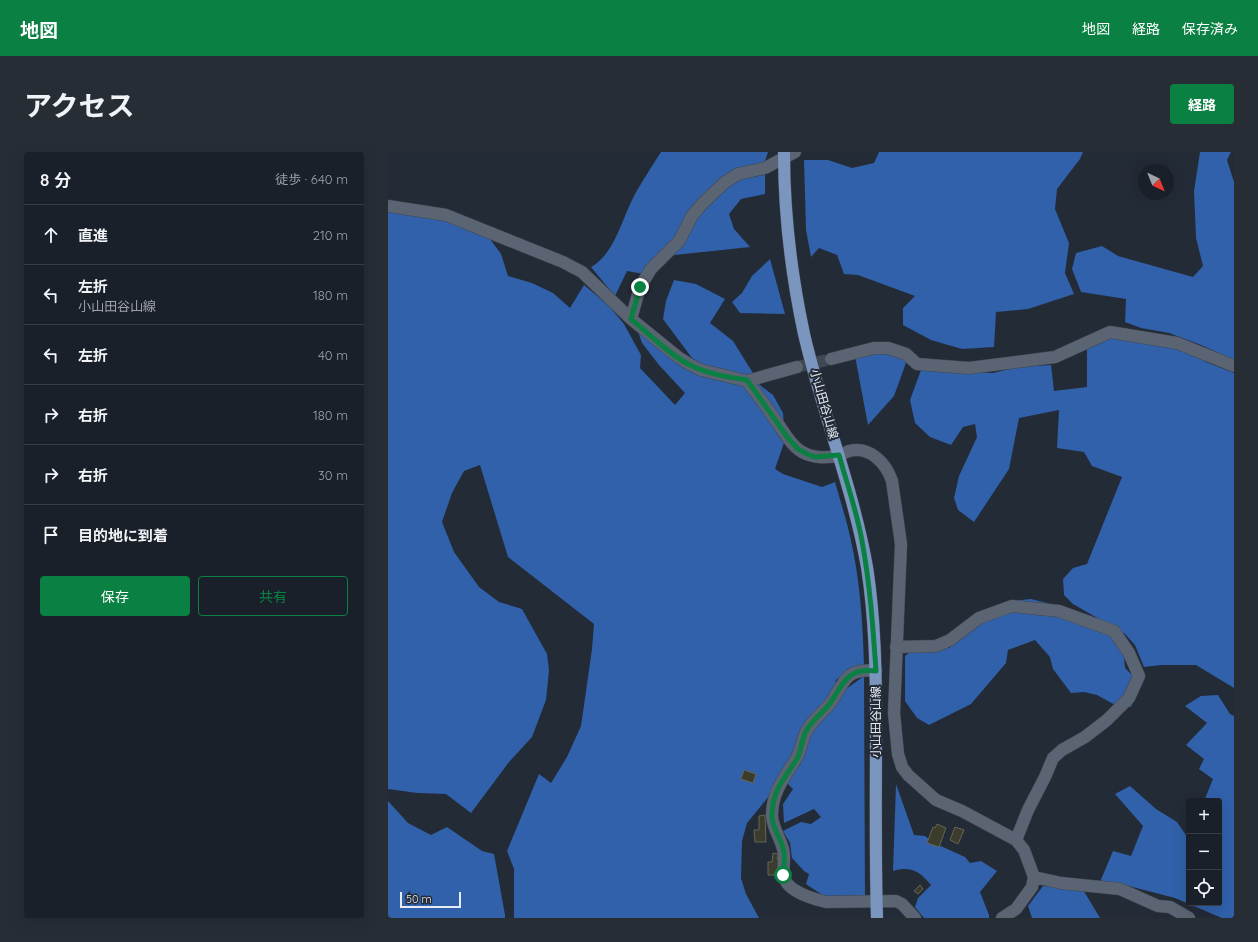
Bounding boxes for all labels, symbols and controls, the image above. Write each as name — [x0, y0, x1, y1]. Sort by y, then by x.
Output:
text: 地図 — [20, 18, 58, 42]
text: 地図 — [1082, 20, 1110, 38]
text: 経路 — [1132, 20, 1160, 38]
text: 保存済み — [1182, 20, 1238, 38]
button: 経路 — [1170, 84, 1234, 124]
text: アクセス — [24, 88, 135, 123]
north arrow — [1138, 164, 1174, 200]
text: 8 分 — [40, 169, 71, 190]
text: 徒歩 · 640 m — [275, 171, 348, 187]
icon: ahead — [40, 224, 62, 246]
text: 直進 — [78, 226, 108, 245]
text: 210 m — [313, 227, 348, 243]
text: 左折 — [78, 277, 108, 296]
route end — [631, 278, 649, 296]
icon: left — [40, 284, 62, 306]
text: 180 m — [313, 287, 348, 303]
text: 小山田谷山線 — [78, 298, 156, 314]
icon: left — [40, 344, 62, 366]
text: 左折 — [78, 346, 108, 365]
text: 40 m — [318, 347, 348, 363]
street label: 小山田谷山線 — [807, 367, 842, 441]
icon: right — [40, 404, 62, 426]
text: 右折 — [78, 406, 108, 425]
text: 180 m — [313, 407, 348, 423]
icon: right — [40, 464, 62, 486]
text: 右折 — [78, 466, 108, 485]
text: 30 m — [318, 467, 348, 483]
icon: arrive — [40, 524, 62, 546]
text: 目的地に到着 — [78, 526, 168, 545]
button: 保存 — [40, 576, 190, 616]
button: 共有 — [198, 576, 348, 616]
street label: 小山田谷山線 — [868, 686, 883, 758]
map controls — [1186, 798, 1222, 906]
button: + — [1186, 798, 1222, 834]
button: − — [1186, 834, 1222, 870]
route start — [774, 866, 792, 884]
button: locate — [1186, 870, 1222, 906]
scale bar — [400, 890, 461, 909]
text: 50 m — [406, 892, 432, 906]

